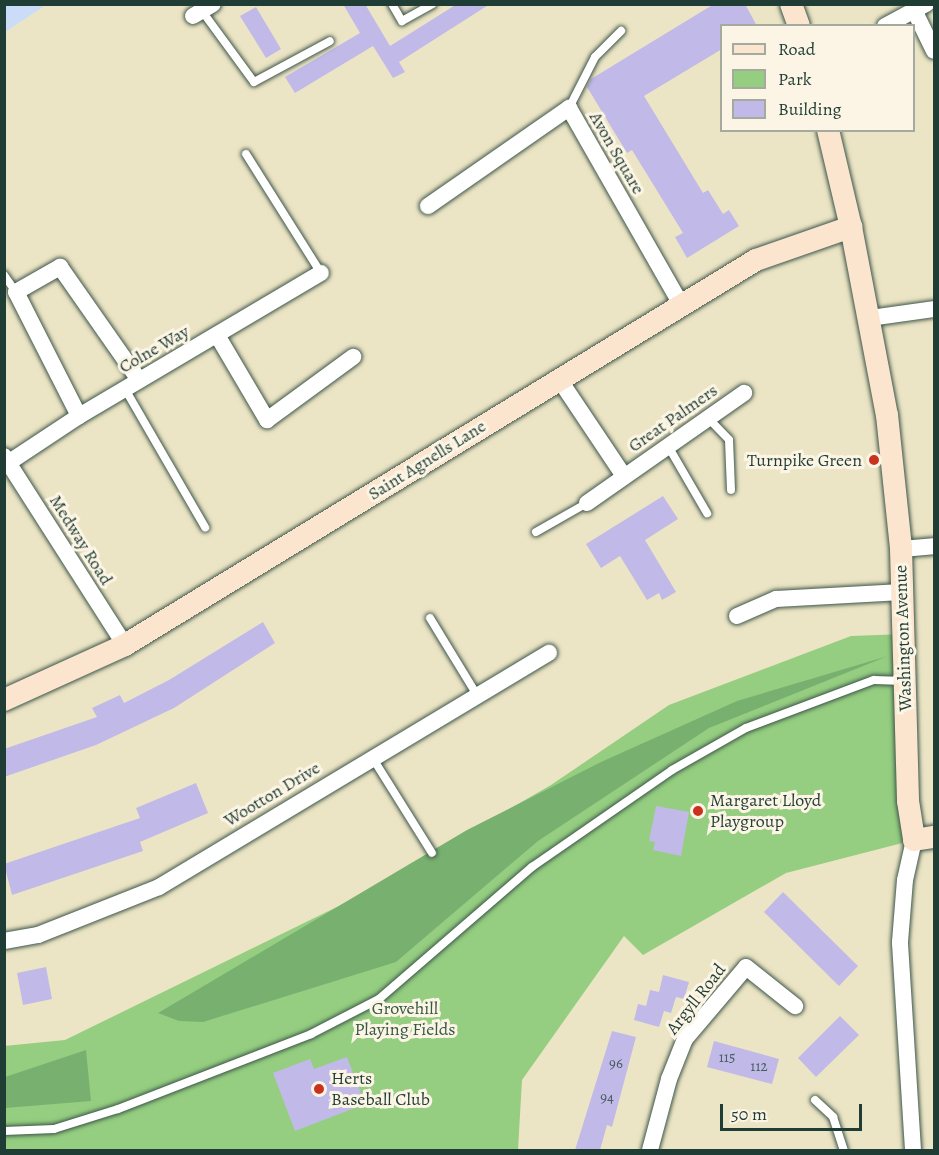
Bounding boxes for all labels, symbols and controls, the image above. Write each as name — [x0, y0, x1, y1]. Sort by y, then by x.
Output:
legend — [720, 24, 915, 132]
text: Road — [778, 37, 815, 61]
text: Park — [778, 67, 812, 91]
text: Building — [778, 97, 842, 121]
street label: Avon Square — [585, 108, 649, 198]
street label: Colne Way — [115, 320, 193, 378]
street label: Great Palmers — [624, 379, 722, 457]
street label: Saint Agnells Lane — [364, 415, 490, 505]
place label: Turnpike Green — [747, 449, 862, 471]
marker: Turnpike Green — [867, 453, 881, 467]
street label: Medway Road — [45, 491, 117, 589]
street label: Washington Avenue — [890, 564, 916, 712]
street label: Wootton Drive — [220, 757, 324, 831]
place label: Margaret Lloyd Playgroup — [710, 790, 821, 832]
marker: Margaret Lloyd Playgroup — [691, 804, 705, 818]
street label: Argyll Road — [662, 959, 730, 1039]
park label: Grovehill Playing Fields — [354, 998, 456, 1040]
house number: 115 — [719, 1049, 735, 1067]
house number: 96 — [609, 1055, 623, 1073]
house number: 112 — [750, 1058, 768, 1076]
place label: Herts Baseball Club — [331, 1068, 430, 1110]
marker: Herts Baseball Club — [312, 1082, 326, 1096]
house number: 94 — [600, 1089, 614, 1107]
scale bar — [723, 1092, 866, 1130]
text: 50 m — [731, 1102, 767, 1126]

